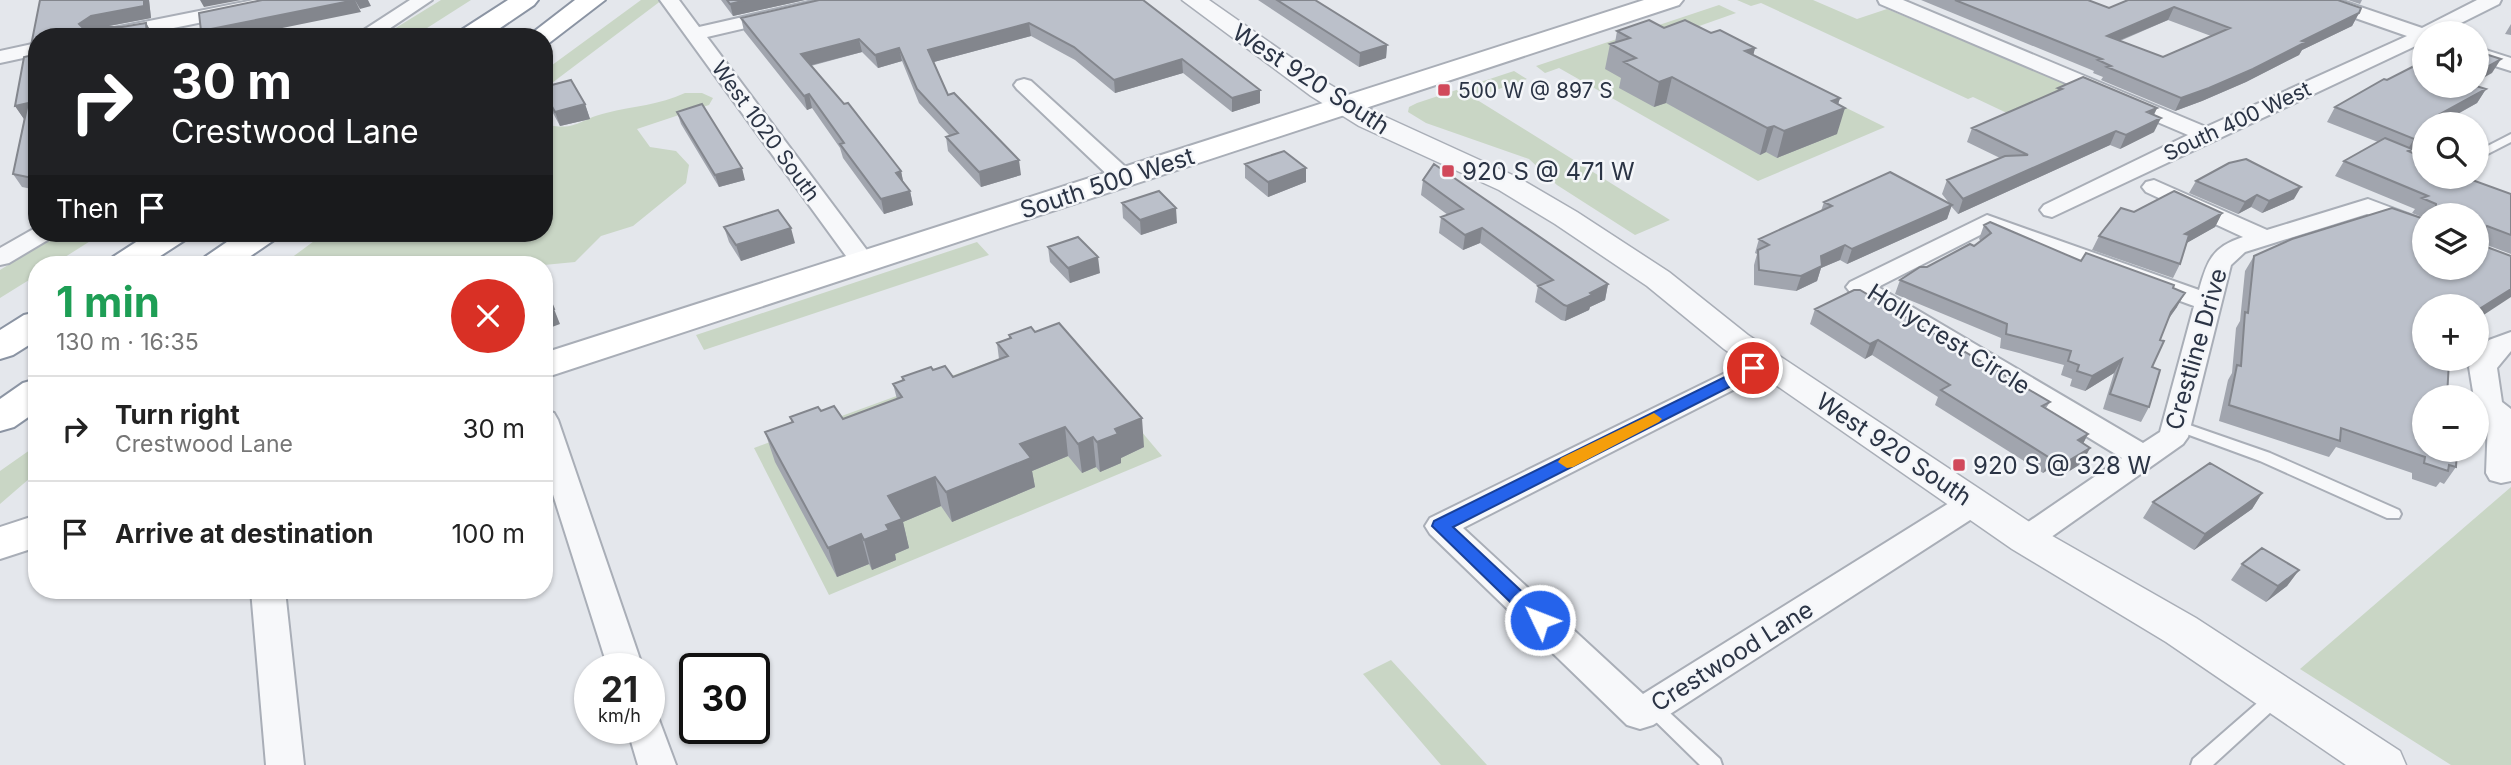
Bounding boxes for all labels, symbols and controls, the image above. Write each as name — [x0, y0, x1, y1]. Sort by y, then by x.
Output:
street label: West 920 South — [1227, 18, 1395, 140]
map controls — [2412, 21, 2489, 462]
button: sound — [2412, 21, 2489, 98]
text: 30 m — [171, 52, 292, 111]
icon: right — [56, 56, 147, 147]
street label: West 1020 South — [707, 56, 825, 206]
street label: South 400 West — [2159, 76, 2315, 166]
place label: 500 W @ 897 S — [1458, 78, 1613, 103]
marker: 500 W @ 897 S — [1436, 82, 1452, 98]
text: Crestwood Lane — [171, 112, 419, 151]
button: search — [2412, 112, 2489, 189]
street label: South 500 West — [1016, 141, 1198, 225]
place label: 920 S @ 471 W — [1462, 157, 1635, 186]
marker: 920 S @ 471 W — [1440, 163, 1456, 179]
icon: arrive — [133, 189, 171, 227]
text: Then — [56, 193, 119, 224]
button: layers — [2412, 203, 2489, 280]
street label: Crestline Drive — [2159, 265, 2233, 433]
text: 1 min — [56, 276, 160, 327]
street label: Hollycrest Circle — [1862, 277, 2036, 401]
button: close — [451, 279, 525, 353]
button: + — [2412, 294, 2489, 371]
text: 130 m · 16:35 — [56, 328, 199, 356]
pin — [1723, 338, 1783, 398]
icon: arrive — [1734, 349, 1772, 387]
button: − — [2412, 385, 2489, 462]
street label: West 920 South — [1811, 386, 1977, 512]
text: Turn right — [115, 399, 240, 430]
icon: right — [56, 410, 94, 448]
text: 30 m — [462, 413, 525, 444]
text: Crestwood Lane — [115, 430, 293, 458]
place label: 920 S @ 328 W — [1973, 451, 2152, 480]
marker: 920 S @ 328 W — [1951, 457, 1967, 473]
icon: arrive — [56, 515, 94, 553]
text: Arrive at destination — [115, 518, 374, 549]
text: 100 m — [452, 518, 525, 549]
position arrow — [1503, 583, 1577, 657]
street label: Crestwood Lane — [1646, 595, 1818, 717]
speed limit sign: 30 — [679, 653, 770, 744]
text: 21 — [601, 668, 638, 710]
text: km/h — [598, 705, 641, 726]

